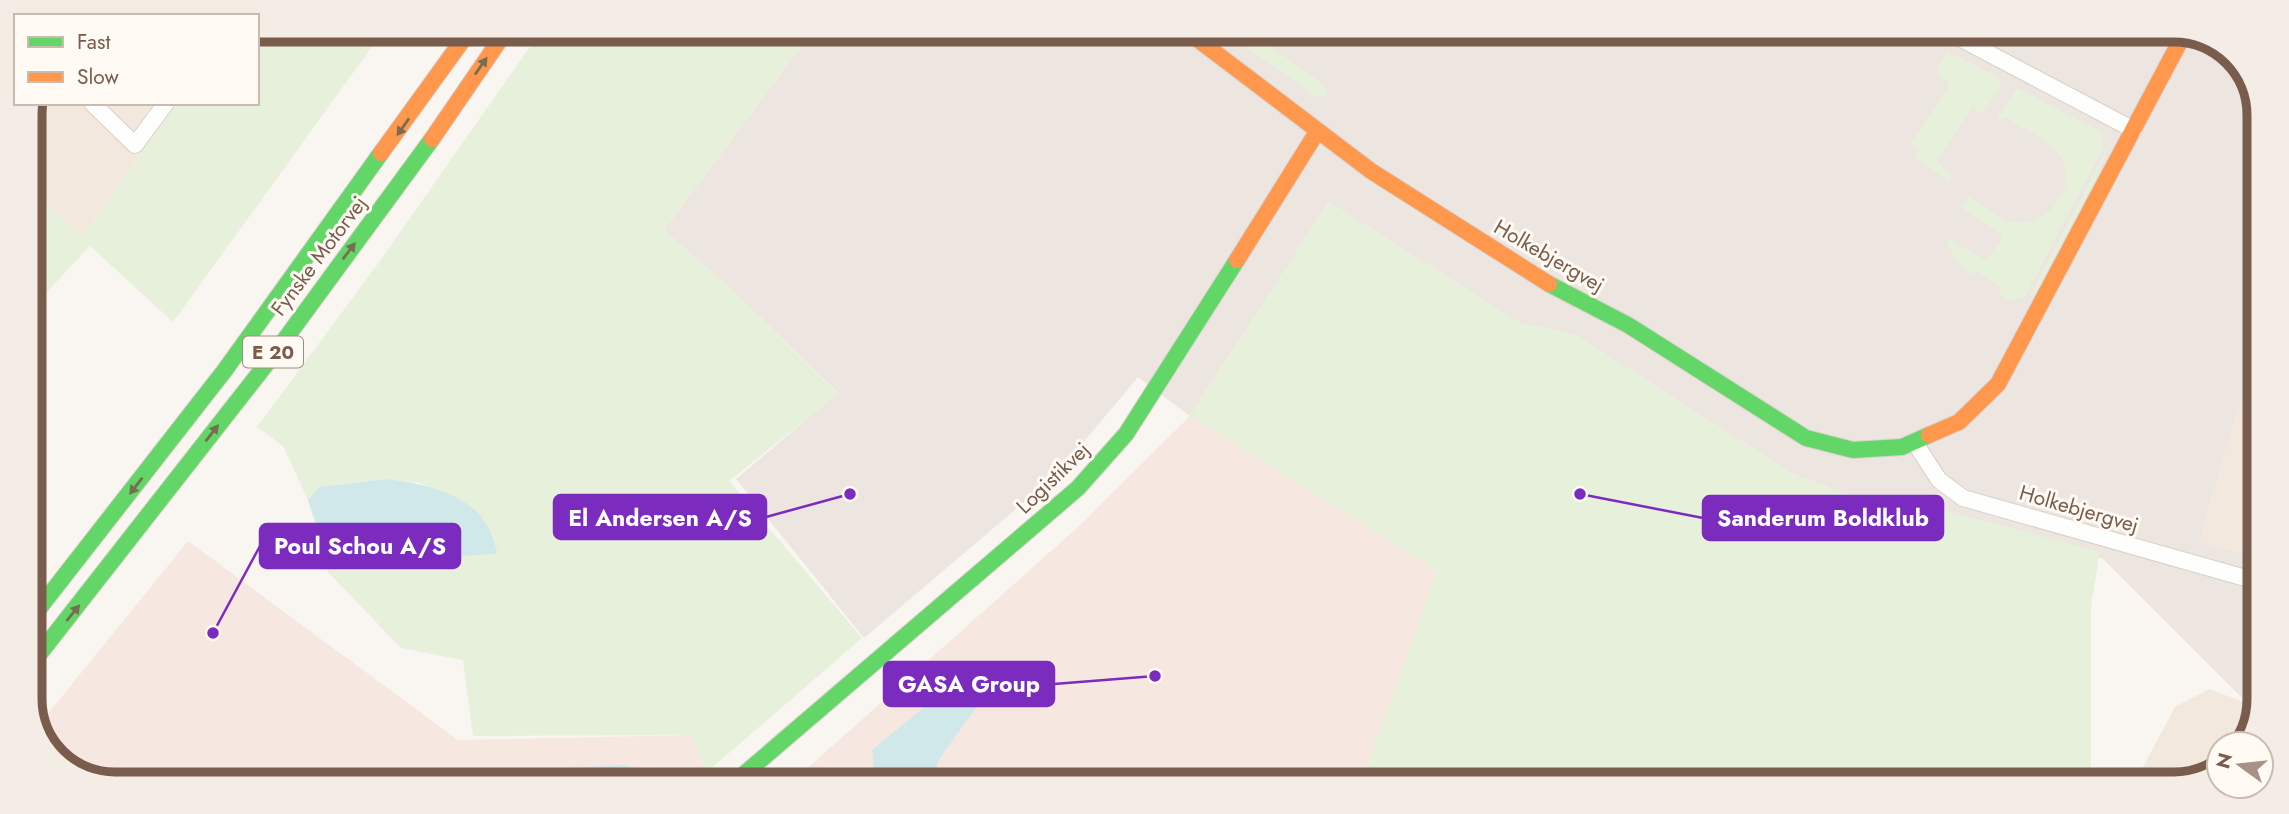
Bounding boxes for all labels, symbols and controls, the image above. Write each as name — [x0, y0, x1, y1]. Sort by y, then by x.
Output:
legend — [14, 14, 259, 105]
text: Fast — [77, 27, 110, 57]
one-way arrow — [474, 57, 488, 75]
text: Slow — [77, 62, 119, 92]
one-way arrow — [396, 118, 410, 136]
street label: Fynske Motorvej — [264, 190, 374, 322]
street label: Holkebjergvej — [1488, 212, 1610, 300]
one-way arrow — [342, 242, 356, 260]
road number: E 20 — [243, 336, 303, 368]
one-way arrow — [205, 424, 219, 442]
street label: Logistikvej — [1010, 435, 1096, 521]
one-way arrow — [129, 477, 143, 495]
street label: Holkebjergvej — [2016, 478, 2142, 540]
callout: El Andersen A/S — [554, 495, 766, 539]
callout: Sanderum Boldklub — [1703, 496, 1943, 540]
text: El Andersen A/S — [568, 501, 752, 535]
text: Sanderum Boldklub — [1717, 501, 1929, 535]
callout: Poul Schou A/S — [260, 524, 460, 568]
text: Poul Schou A/S — [274, 529, 446, 563]
one-way arrow — [65, 604, 80, 622]
callout: GASA Group — [884, 662, 1054, 706]
text: GASA Group — [898, 667, 1040, 701]
north arrow — [2205, 730, 2275, 800]
text: N — [2209, 750, 2239, 772]

